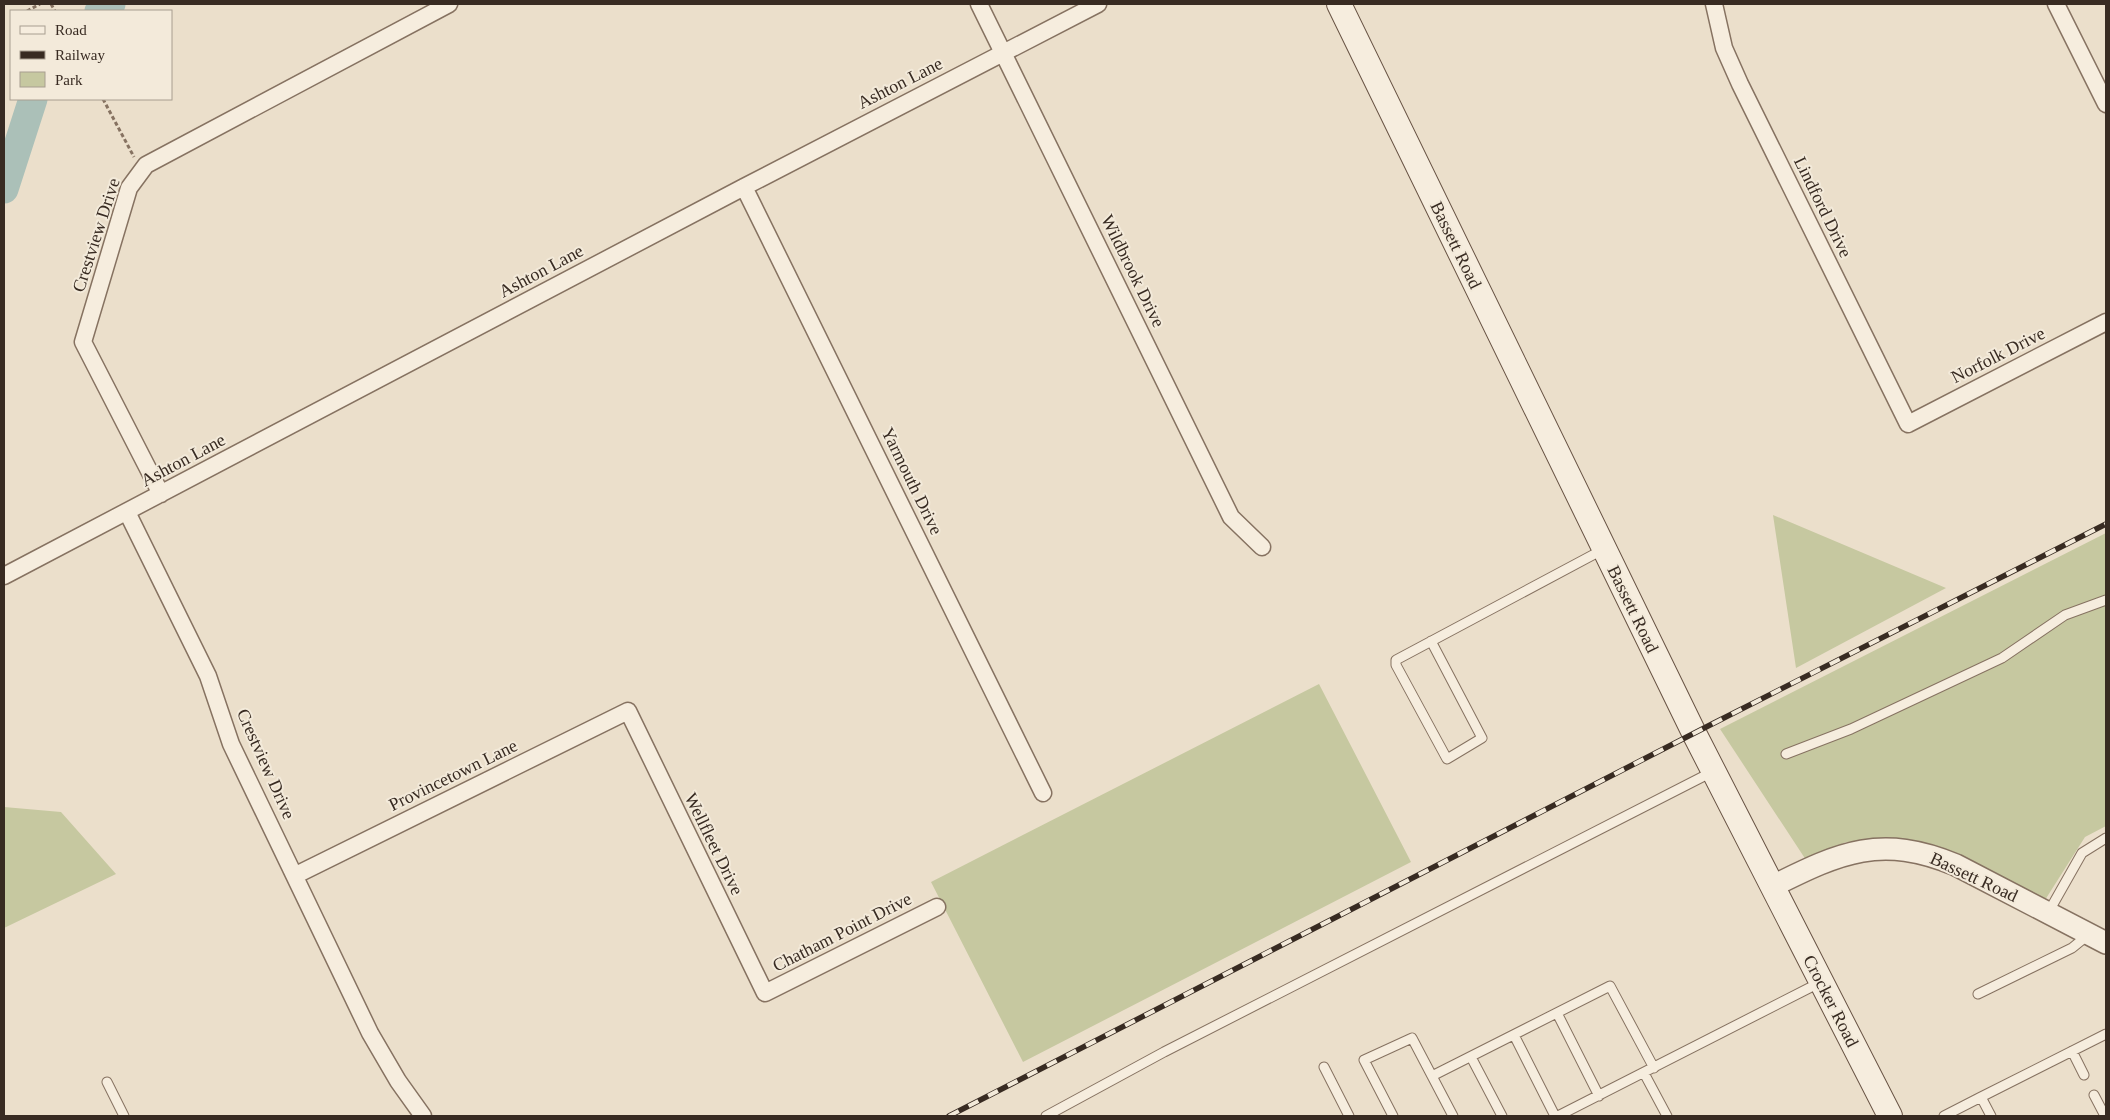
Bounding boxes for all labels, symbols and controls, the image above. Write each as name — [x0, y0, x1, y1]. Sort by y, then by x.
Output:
legend — [10, 10, 172, 100]
text: Road — [55, 22, 87, 38]
text: Railway — [55, 47, 105, 63]
street label: Ashton Lane — [854, 53, 946, 113]
text: Park — [55, 72, 83, 88]
street label: Lindford Drive — [1790, 153, 1856, 261]
street label: Crestview Drive — [68, 176, 124, 294]
street label: Bassett Road — [1426, 198, 1486, 292]
street label: Wildbrook Drive — [1097, 211, 1169, 331]
street label: Ashton Lane — [495, 240, 587, 302]
street label: Norfolk Drive — [1948, 323, 2048, 387]
street label: Yarmouth Drive — [877, 424, 947, 538]
street label: Ashton Lane — [137, 429, 229, 491]
street label: Bassett Road — [1603, 562, 1663, 656]
street label: Crestview Drive — [233, 706, 299, 822]
street label: Provincetown Lane — [385, 735, 521, 815]
street label: Wellfleet Drive — [681, 790, 747, 898]
street label: Bassett Road — [1927, 848, 2021, 906]
street label: Chatham Point Drive — [769, 888, 915, 976]
street label: Crocker Road — [1799, 952, 1863, 1050]

